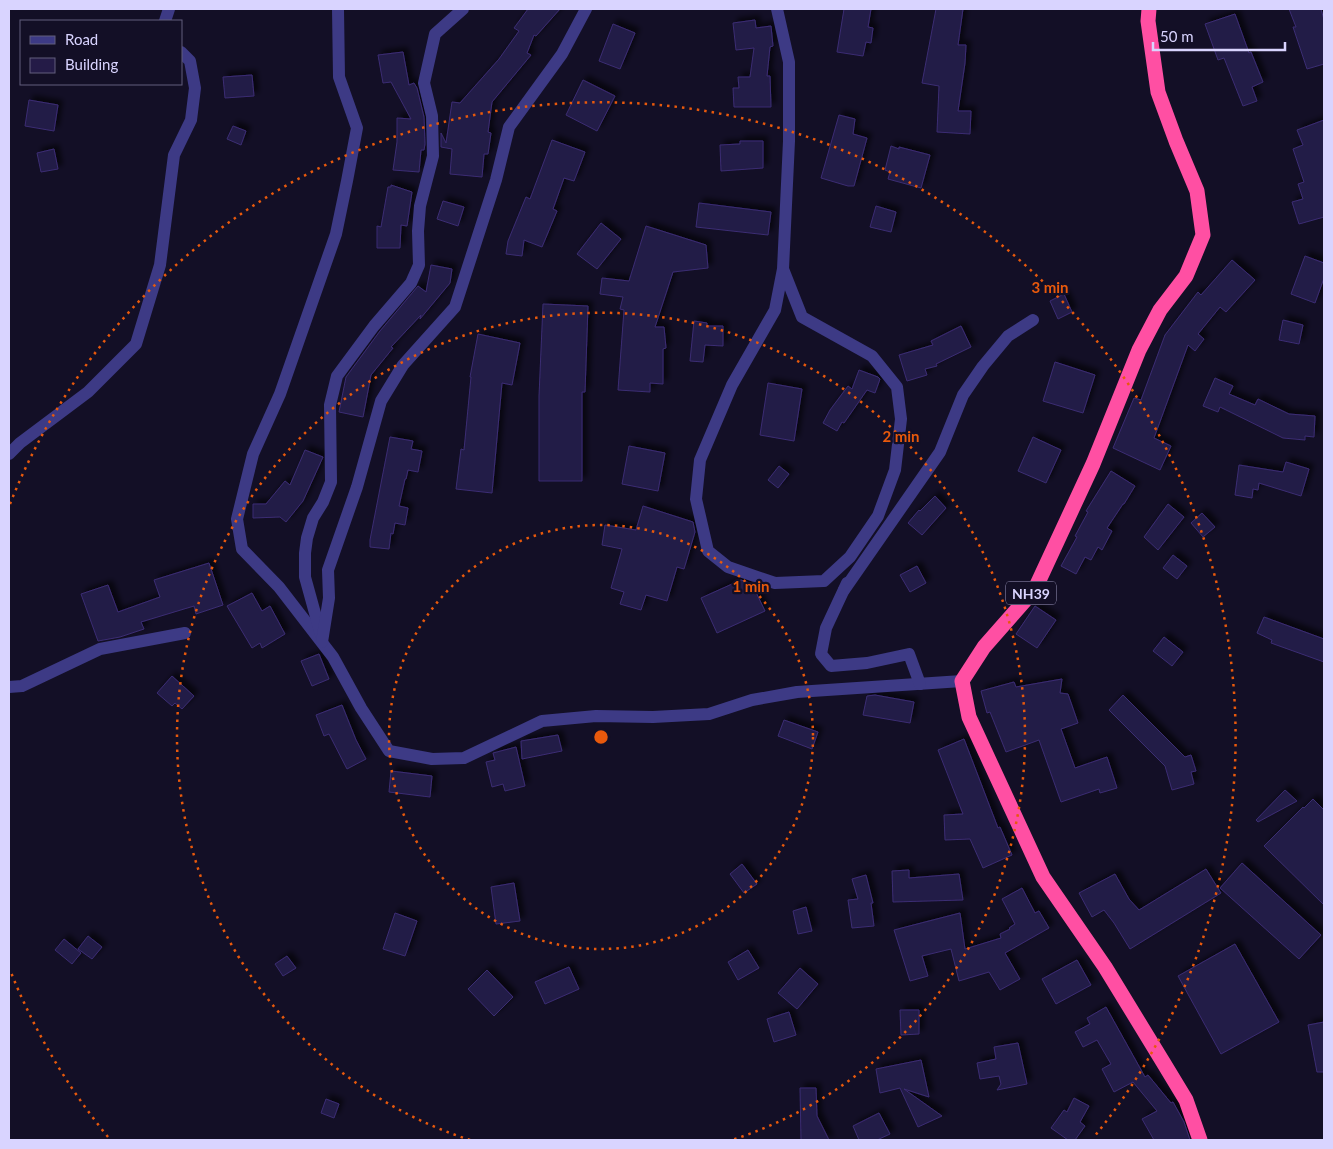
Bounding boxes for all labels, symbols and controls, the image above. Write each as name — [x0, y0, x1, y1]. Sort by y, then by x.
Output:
legend — [20, 20, 182, 85]
scale bar — [1153, 20, 1286, 52]
text: 50 m — [1160, 27, 1194, 45]
text: Road — [65, 30, 98, 48]
text: Building — [65, 55, 118, 73]
text: 3 min — [1031, 278, 1069, 296]
text: 2 min — [882, 427, 920, 445]
text: 1 min — [732, 577, 770, 595]
road number: NH39 — [1006, 582, 1056, 604]
centre of rings — [592, 728, 610, 746]

